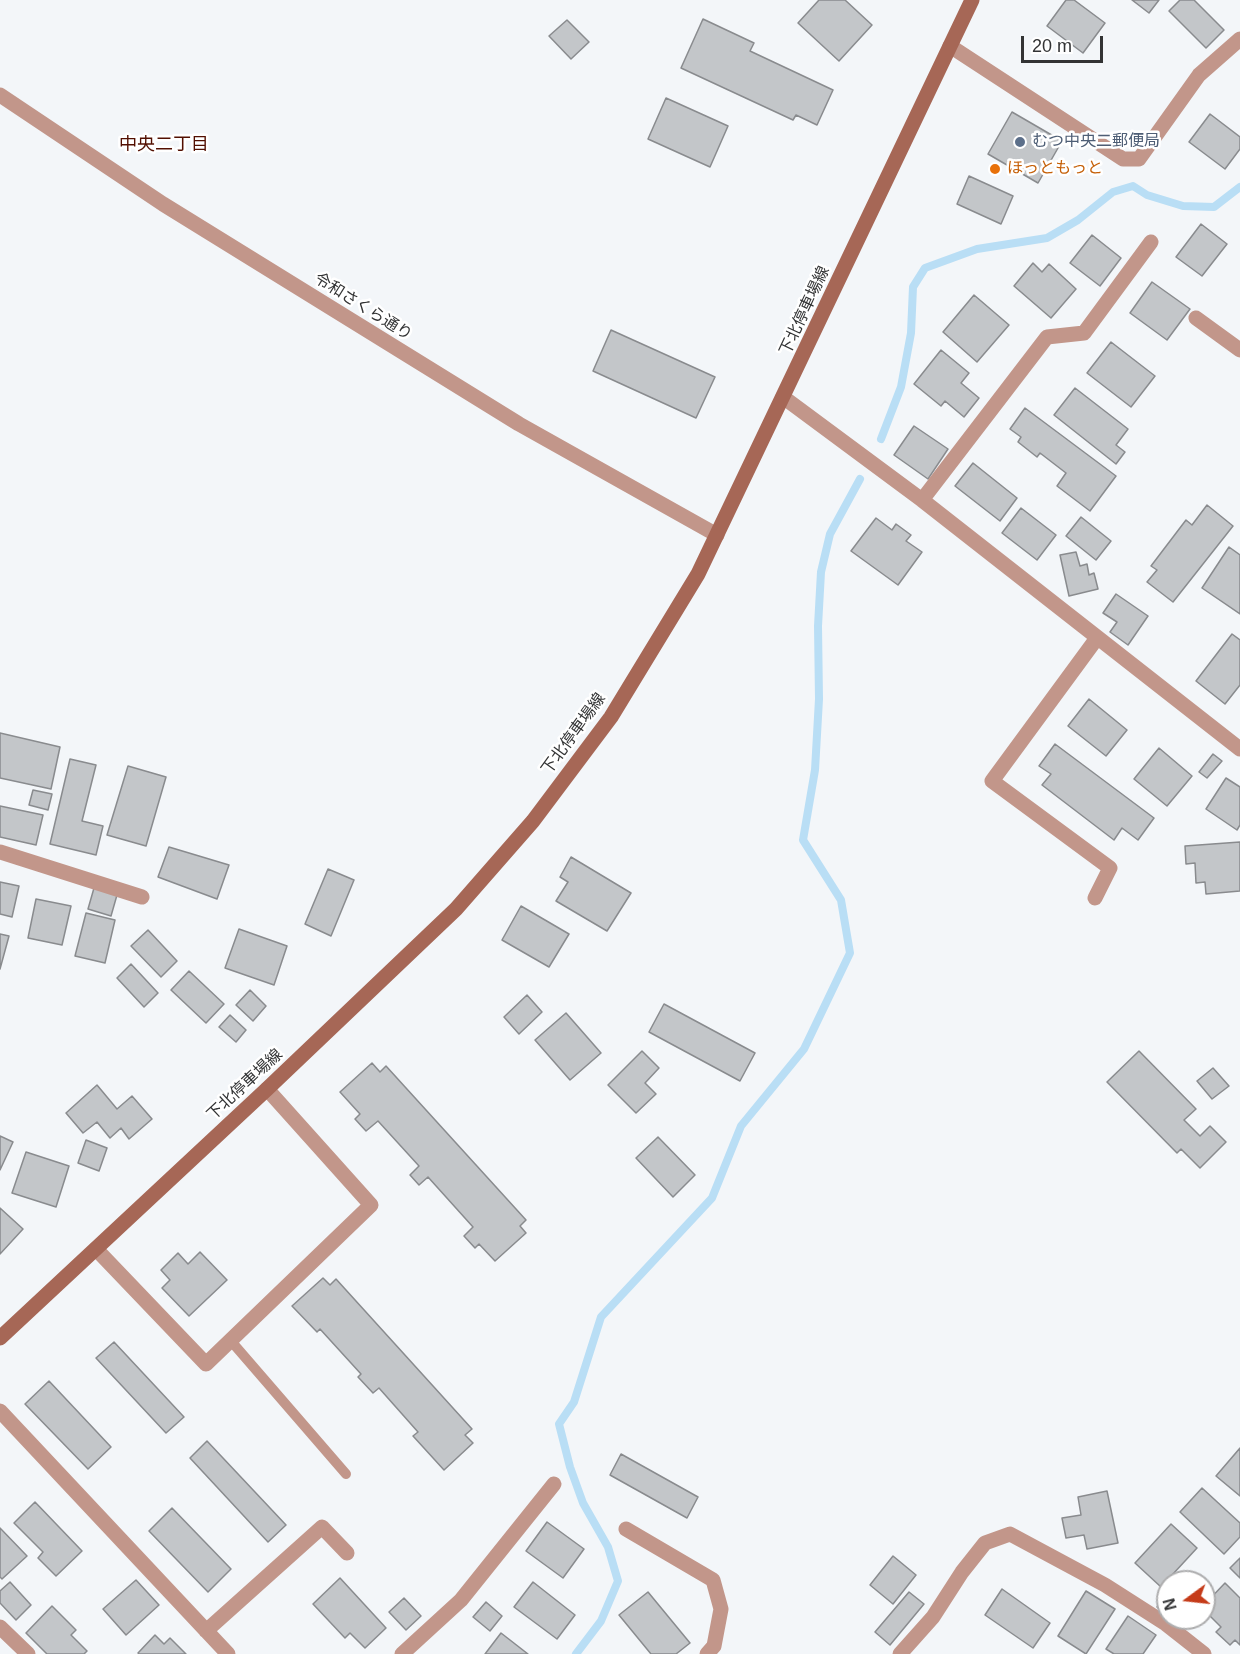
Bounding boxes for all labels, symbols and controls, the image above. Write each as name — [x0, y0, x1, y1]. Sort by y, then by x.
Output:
scale bar — [1024, 24, 1106, 62]
text: 20 m — [1032, 36, 1072, 56]
place label: むつ中央二郵便局 — [1032, 132, 1160, 152]
district label: 中央二丁目 — [119, 134, 209, 156]
marker: むつ中央二郵便局 — [1013, 135, 1027, 149]
place label: ほっともっと — [1007, 159, 1103, 179]
marker: ほっともっと — [988, 162, 1002, 176]
street label: 下北停車場線 — [776, 263, 834, 359]
street label: 令和さくら通り — [310, 269, 416, 345]
street label: 下北停車場線 — [538, 690, 610, 778]
street label: 下北停車場線 — [203, 1045, 287, 1125]
north arrow — [1156, 1570, 1216, 1630]
text: N — [1160, 1596, 1180, 1612]

